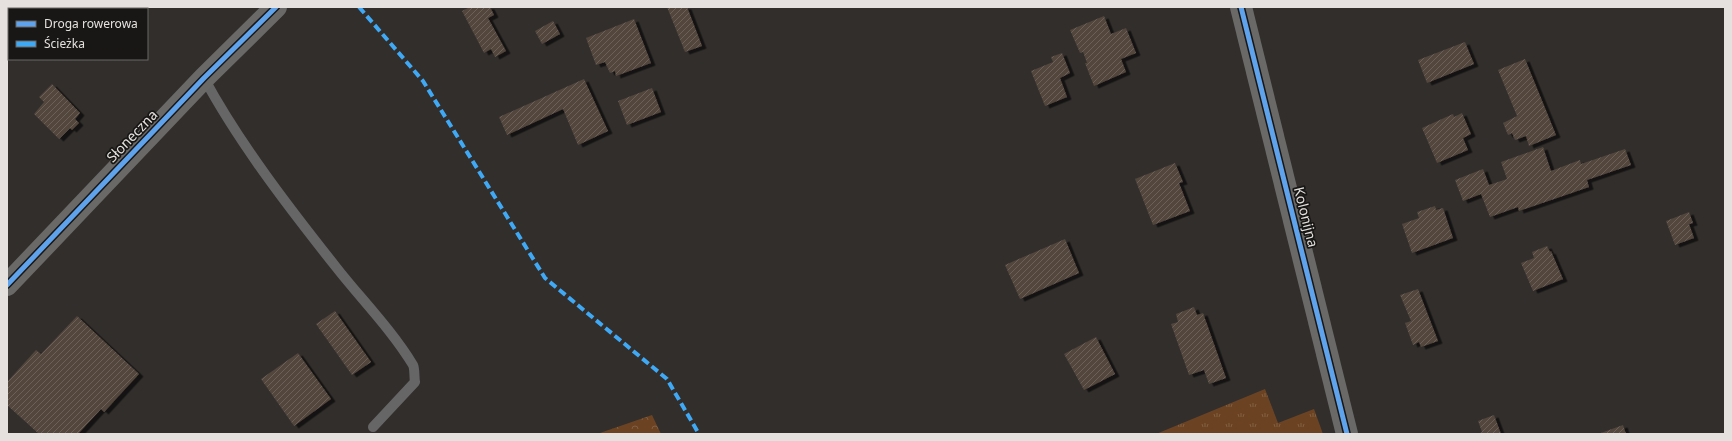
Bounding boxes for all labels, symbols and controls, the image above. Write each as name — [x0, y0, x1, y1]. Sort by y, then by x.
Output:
legend — [8, 8, 148, 60]
text: Droga rowerowa — [44, 15, 138, 32]
text: Ścieżka — [44, 35, 85, 52]
street label: Słoneczna — [102, 105, 161, 166]
street label: Kolonijna — [1290, 185, 1323, 249]

